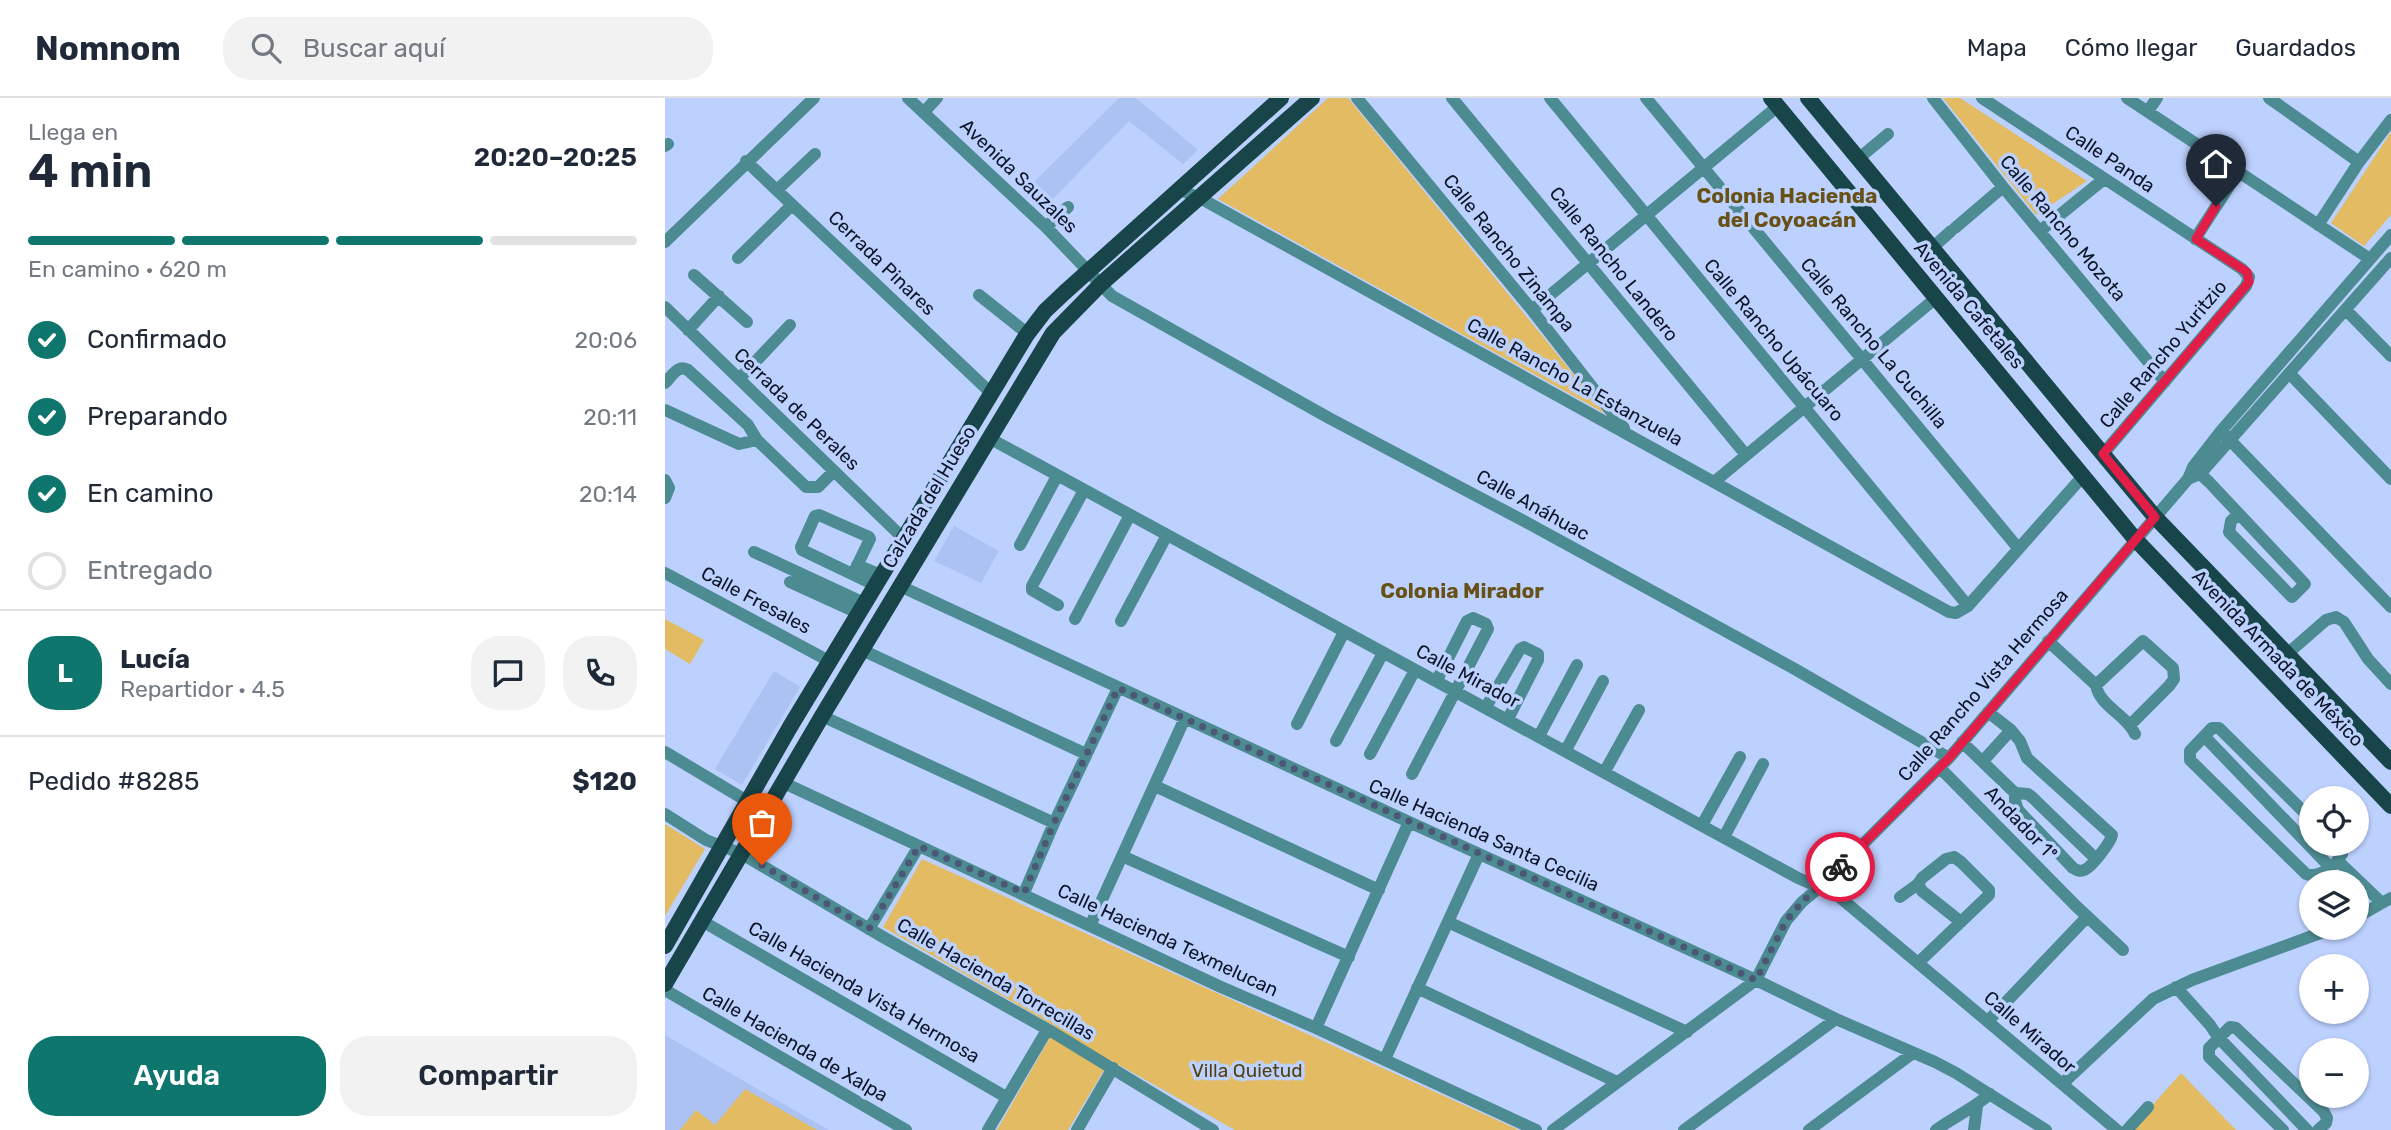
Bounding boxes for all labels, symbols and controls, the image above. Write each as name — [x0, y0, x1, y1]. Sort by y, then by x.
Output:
search box — [223, 17, 713, 80]
text: Nomnom — [35, 29, 181, 68]
icon: search — [247, 29, 285, 67]
text: Buscar aquí — [303, 33, 445, 64]
text: Mapa — [1967, 34, 2027, 62]
text: Cómo llegar — [2065, 34, 2197, 62]
text: Guardados — [2235, 34, 2356, 62]
street label: Avenida Sauzales — [955, 114, 1083, 238]
text: Llega en — [28, 118, 118, 146]
street label: Calle Panda — [2061, 121, 2159, 197]
pin — [2186, 134, 2246, 206]
text: 20:20–20:25 — [474, 142, 637, 173]
text: 4 min — [28, 144, 152, 199]
icon: home — [2197, 145, 2235, 183]
street label: Calle Rancho Mozota — [1995, 150, 2131, 306]
street label: Calle Rancho Zinampa — [1438, 169, 1580, 337]
street label: Calle Rancho Landero — [1545, 182, 1683, 346]
district label: Colonia Hacienda del Coyoacán — [1697, 183, 1877, 232]
street label: Cerrada Pinares — [823, 206, 941, 320]
street label: Avenida Cafetales — [1909, 237, 2029, 373]
street label: Calle Rancho La Cuchilla — [1796, 253, 1952, 433]
street label: Calle Rancho Upácuaro — [1699, 254, 1849, 426]
text: En camino · 620 m — [28, 255, 227, 283]
street label: Calle Rancho Yuritzio — [2094, 275, 2232, 433]
street label: Calle Rancho La Estanzuela — [1463, 313, 1687, 451]
icon: check — [28, 321, 66, 359]
text: Confirmado — [87, 324, 227, 355]
text: 20:06 — [575, 326, 637, 354]
street label: Cerrada de Perales — [729, 343, 865, 475]
icon: check — [28, 398, 66, 436]
text: Preparando — [87, 401, 228, 432]
text: 20:11 — [583, 403, 637, 431]
street label: Calzada del Hueso — [877, 422, 981, 572]
street label: Calle Anáhuac — [1472, 464, 1594, 546]
icon: check — [28, 475, 66, 513]
text: En camino — [87, 478, 214, 509]
text: 20:14 — [579, 480, 637, 508]
text: Entregado — [87, 555, 213, 586]
street label: Calle Fresales — [697, 561, 815, 639]
street label: Avenida Armada de México — [2187, 565, 2369, 751]
district label: Colonia Mirador — [1380, 578, 1544, 603]
street label: Calle Rancho Vista Hermosa — [1893, 584, 2073, 786]
button: chat — [471, 636, 545, 710]
button: phone — [563, 636, 637, 710]
street label: Calle Mirador — [1412, 639, 1525, 713]
text: Lucía — [120, 644, 190, 675]
text: L — [57, 658, 73, 689]
text: Repartidor · 4.5 — [120, 675, 285, 703]
text: Pedido #8285 — [28, 766, 200, 797]
text: $120 — [572, 766, 637, 797]
street label: Calle Hacienda Santa Cecilia — [1365, 774, 1603, 896]
street label: Andador 1º — [1980, 781, 2062, 865]
map controls — [2299, 786, 2369, 1108]
button: locate — [2299, 786, 2369, 856]
pin — [732, 793, 792, 865]
icon: bag — [743, 804, 781, 842]
courier — [1805, 832, 1875, 902]
icon: bike — [1821, 848, 1859, 886]
button: layers — [2299, 870, 2369, 940]
street label: Calle Hacienda Texmelucan — [1054, 879, 1282, 1001]
street label: Calle Hacienda Torrecillas — [893, 913, 1099, 1045]
street label: Calle Hacienda Vista Hermosa — [744, 916, 984, 1068]
button: + — [2299, 954, 2369, 1024]
street label: Calle Hacienda de Xalpa — [698, 981, 892, 1107]
street label: Calle Mirador — [1979, 986, 2081, 1079]
button: Ayuda — [28, 1036, 326, 1116]
button: Compartir — [340, 1036, 637, 1116]
button: − — [2299, 1038, 2369, 1108]
park label: Villa Quietud — [1191, 1059, 1303, 1082]

